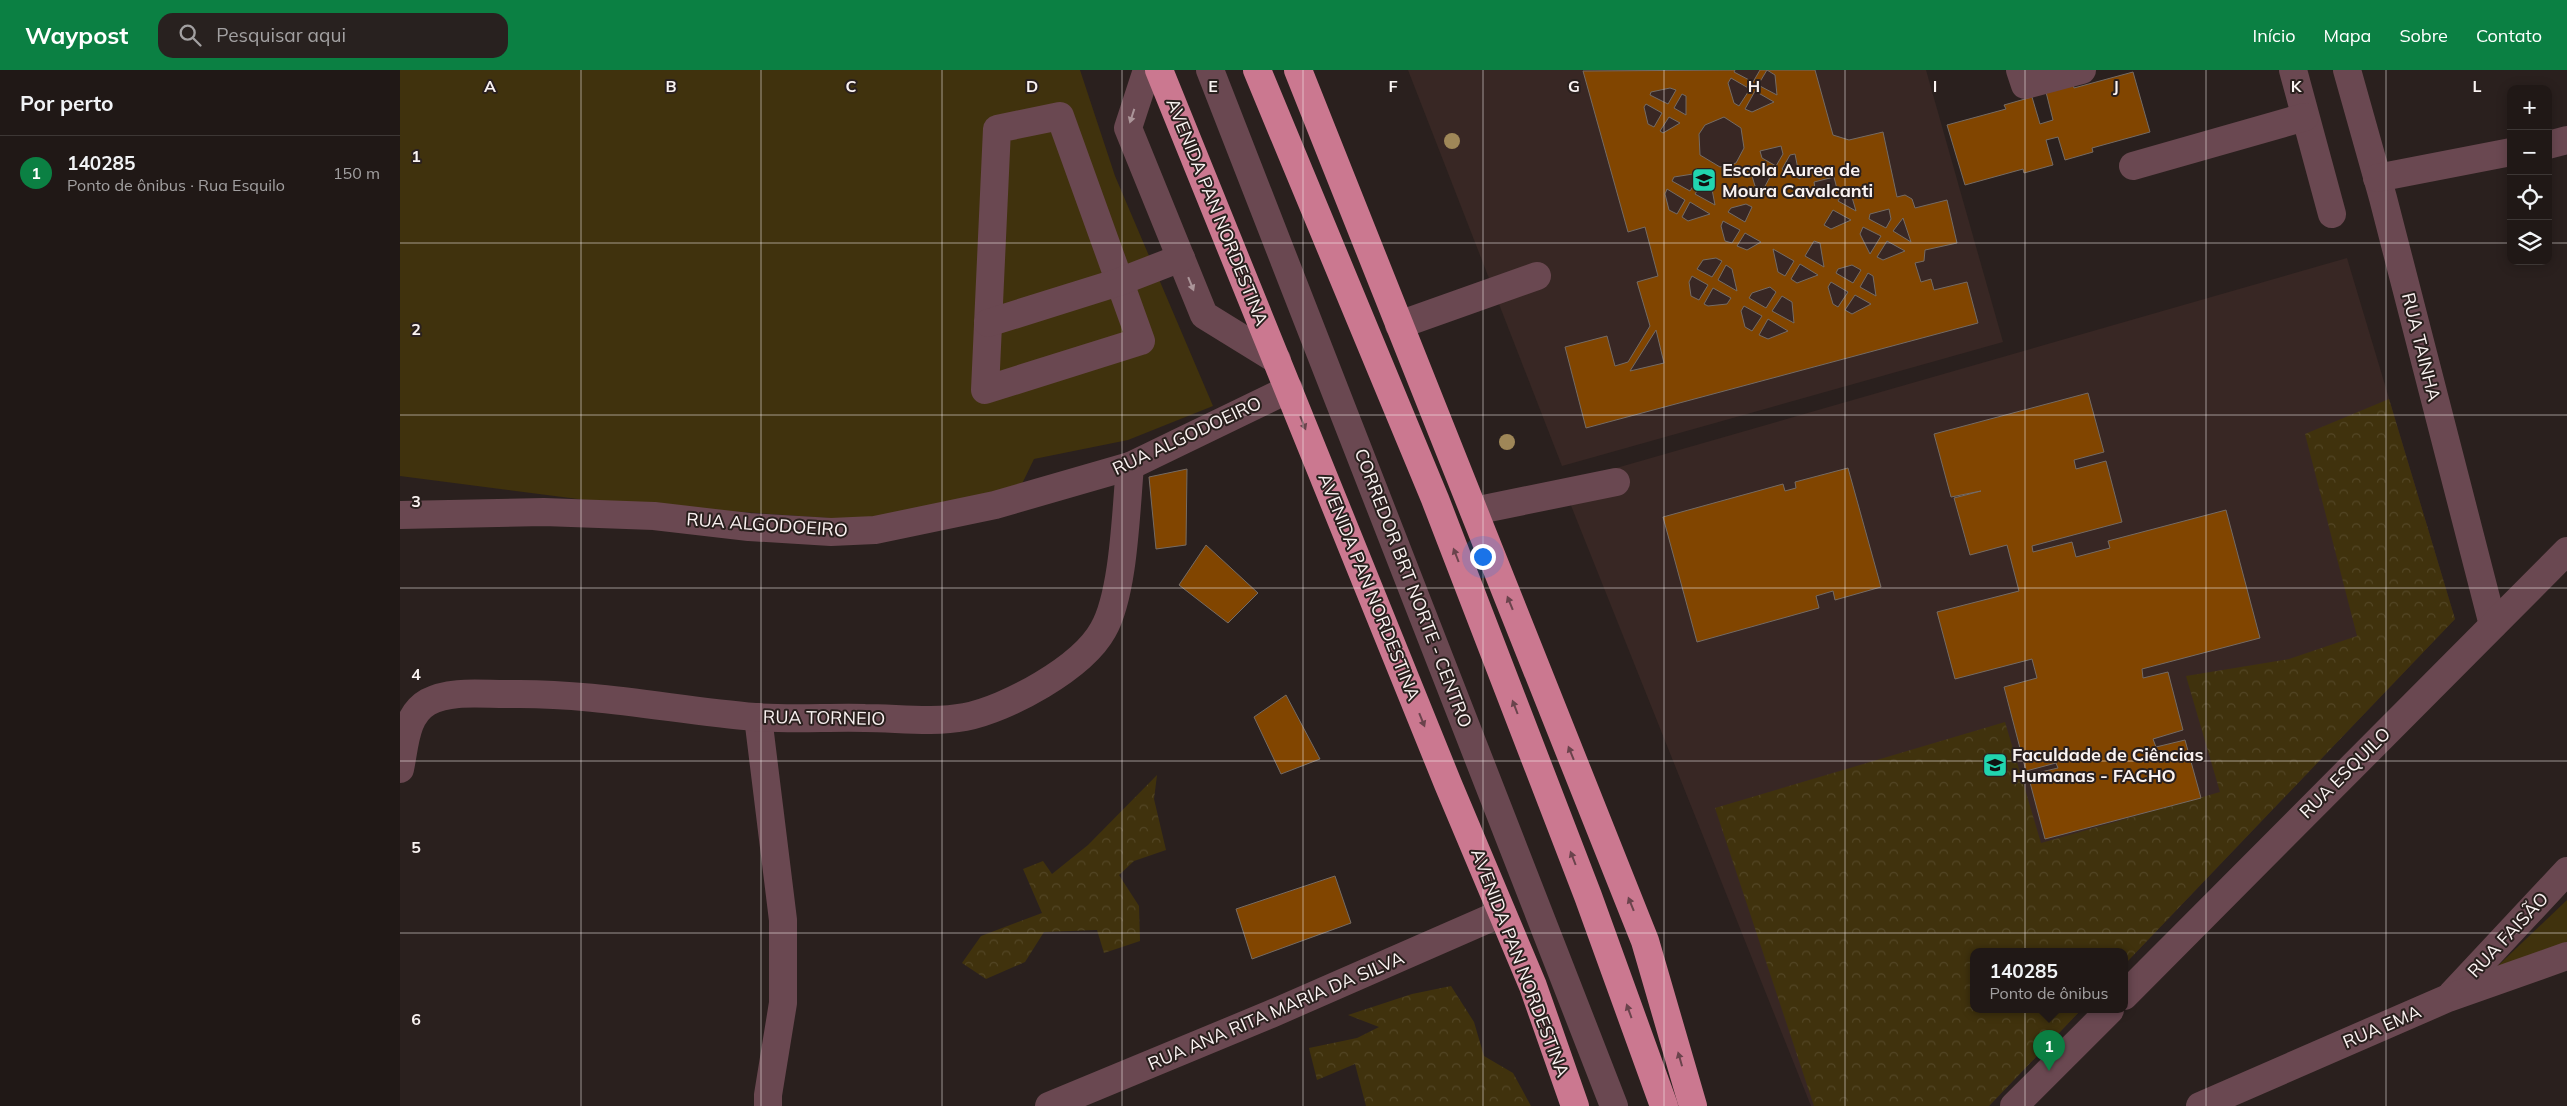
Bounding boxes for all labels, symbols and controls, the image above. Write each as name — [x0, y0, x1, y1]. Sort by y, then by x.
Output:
search box — [158, 13, 508, 58]
text: Waypost — [25, 20, 128, 50]
icon: search — [176, 21, 204, 49]
text: Pesquisar aqui — [216, 23, 346, 47]
text: Início — [2253, 24, 2296, 47]
text: Mapa — [2324, 24, 2371, 47]
text: Sobre — [2399, 24, 2448, 47]
text: Contato — [2476, 24, 2542, 47]
text: A — [484, 76, 496, 96]
text: B — [665, 76, 677, 96]
text: C — [846, 76, 857, 96]
text: D — [1026, 76, 1038, 96]
text: E — [1208, 76, 1218, 96]
text: F — [1388, 76, 1398, 96]
text: G — [1568, 76, 1580, 96]
text: H — [1748, 76, 1760, 96]
text: I — [1933, 76, 1937, 96]
text: J — [2113, 76, 2119, 96]
text: K — [2291, 76, 2303, 96]
text: L — [2473, 76, 2482, 96]
map controls — [2507, 85, 2552, 265]
button: + — [2507, 85, 2552, 130]
text: Por perto — [20, 90, 114, 116]
street label: AVENIDA PAN NORDESTINA — [1161, 95, 1274, 329]
one-way arrow — [1128, 109, 1135, 124]
button: − — [2507, 130, 2552, 175]
text: 1 — [411, 146, 421, 166]
text: 140285 — [67, 151, 135, 175]
place label: Escola Aurea de Moura Cavalcanti — [1722, 158, 1873, 202]
text: 1 — [31, 163, 41, 183]
text: 150 m — [333, 163, 380, 183]
school or university icon: Escola Aurea de Moura Cavalcanti — [1691, 167, 1717, 193]
text: Ponto de ônibus · Rua Esquilo — [67, 175, 285, 195]
button: locate — [2507, 175, 2552, 220]
button: layers — [2507, 220, 2552, 265]
one-way arrow — [1188, 276, 1195, 291]
street label: RUA TAINHA — [2397, 290, 2446, 404]
text: 2 — [411, 319, 421, 339]
street label: RUA ALGODOEIRO — [1109, 391, 1265, 480]
one-way arrow — [1299, 416, 1307, 431]
street label: CORREDOR BRT NORTE - CENTRO — [1349, 445, 1477, 731]
street label: AVENIDA PAN NORDESTINA — [1313, 470, 1426, 704]
text: 3 — [411, 491, 421, 511]
street label: RUA ALGODOEIRO — [686, 507, 849, 542]
your location — [1470, 544, 1496, 570]
one-way arrow — [1452, 547, 1460, 562]
one-way arrow — [1506, 595, 1514, 610]
text: 4 — [411, 664, 421, 684]
one-way arrow — [1511, 699, 1518, 714]
street label: RUA TORNEIO — [763, 705, 885, 730]
one-way arrow — [1419, 713, 1427, 727]
street label: RUA ESQUILO — [2294, 722, 2395, 823]
place label: Faculdade de Ciências Humanas - FACHO — [2012, 743, 2204, 787]
one-way arrow — [1566, 746, 1574, 761]
school or university icon: Faculdade de Ciências Humanas - FACHO — [1982, 752, 2008, 778]
text: 5 — [411, 837, 421, 857]
street label: AVENIDA PAN NORDESTINA — [1466, 845, 1575, 1080]
one-way arrow — [1569, 850, 1577, 865]
street label: RUA FAISÃO — [2462, 887, 2553, 982]
one-way arrow — [1626, 897, 1634, 912]
street label: RUA ANA RITA MARIA DA SILVA — [1144, 946, 1407, 1075]
popup — [1970, 948, 2128, 1013]
text: 140285 — [1990, 959, 2058, 983]
text: Ponto de ônibus — [1990, 983, 2108, 1003]
street label: RUA EMA — [2339, 1000, 2424, 1053]
one-way arrow — [1625, 1003, 1633, 1018]
text: 6 — [411, 1009, 421, 1029]
pin: 1 — [2033, 1030, 2065, 1071]
one-way arrow — [1675, 1052, 1683, 1067]

